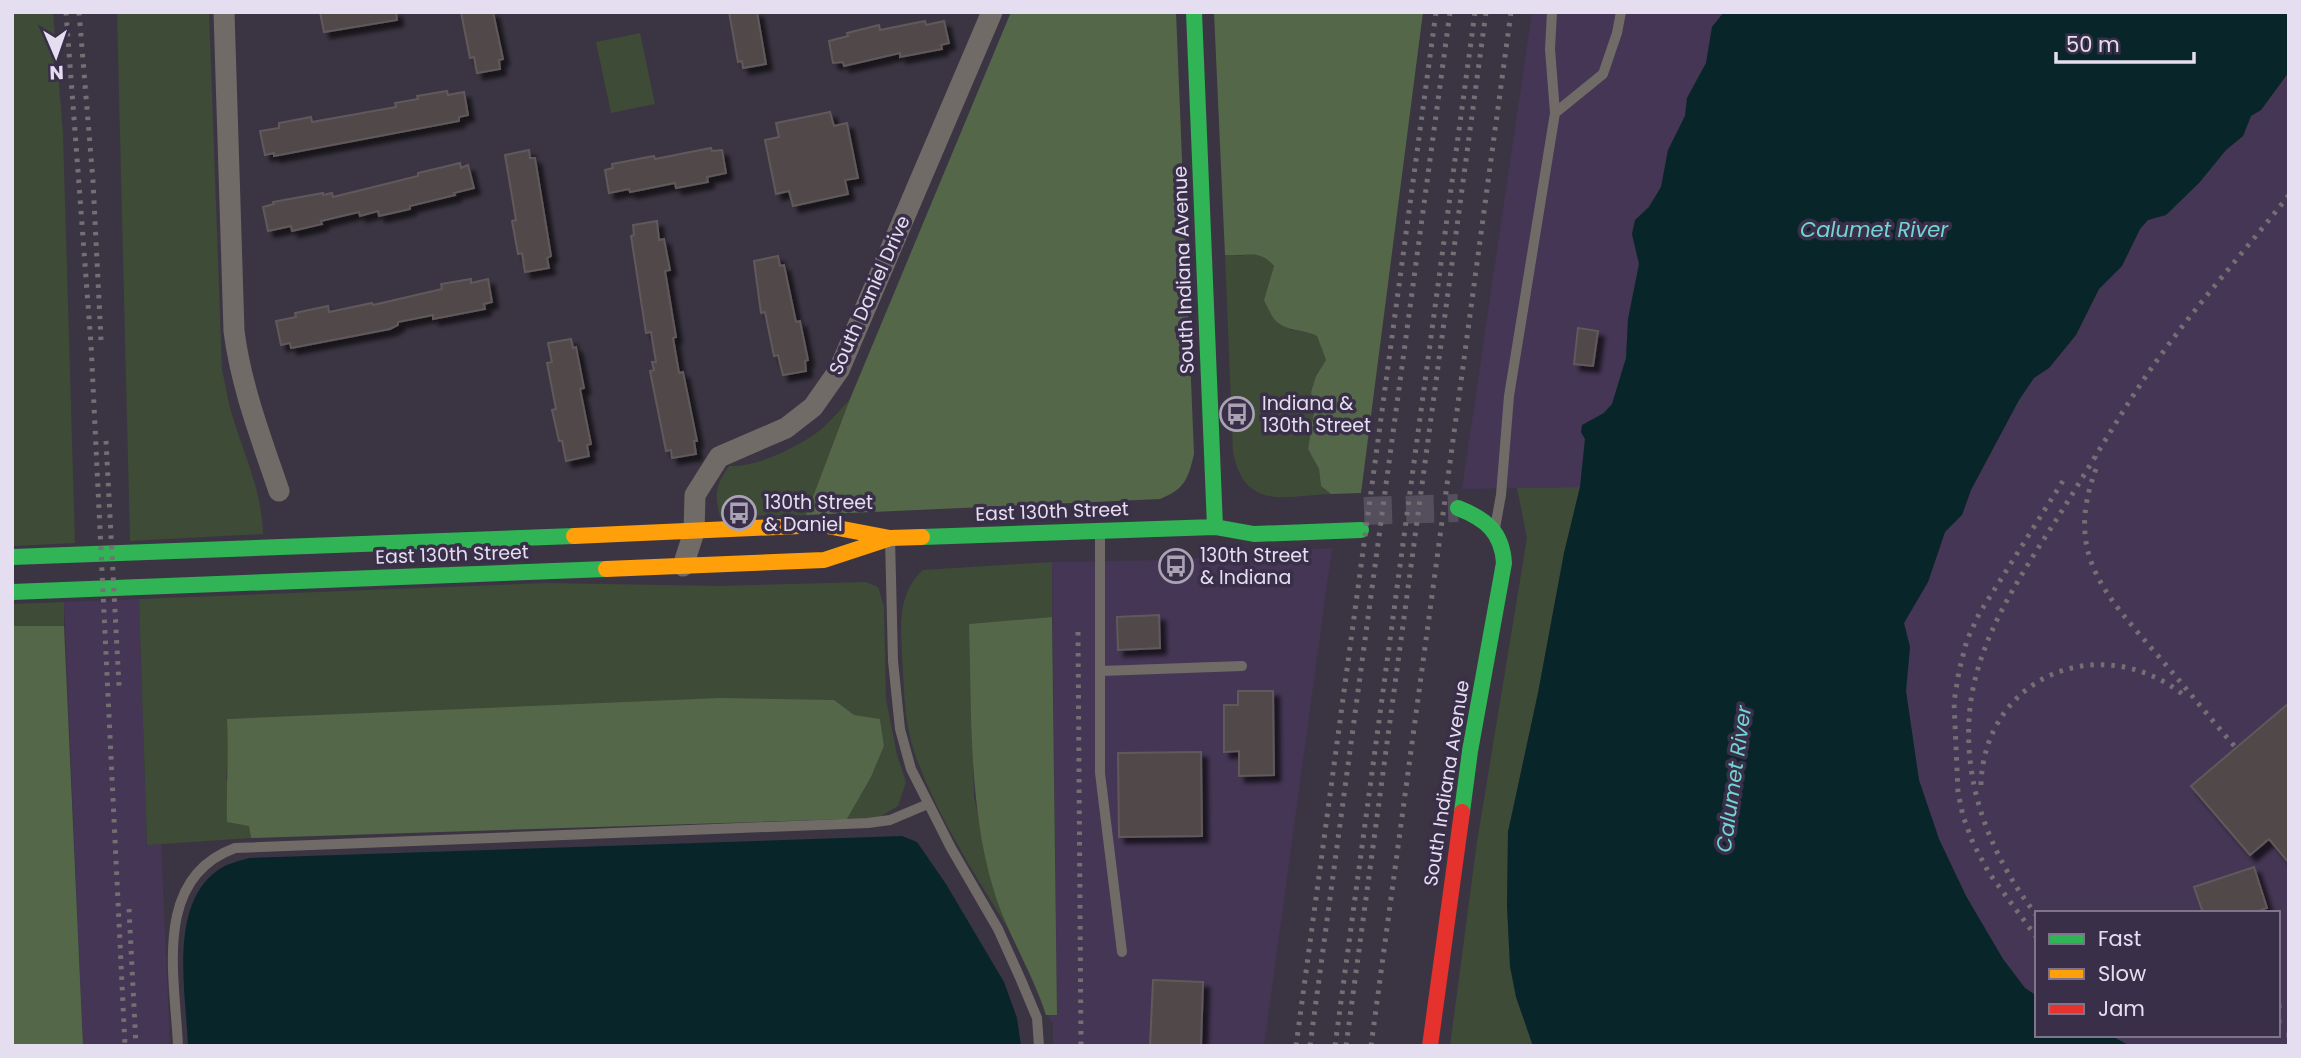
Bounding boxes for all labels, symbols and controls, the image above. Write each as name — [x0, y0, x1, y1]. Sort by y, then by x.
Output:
north arrow — [21, 21, 91, 91]
scale bar — [2056, 21, 2194, 65]
text: 50 m — [2066, 30, 2120, 59]
text: N — [49, 59, 64, 86]
street label: South Indiana Avenue — [1166, 165, 1201, 375]
street label: South Daniel Drive — [822, 211, 917, 379]
water label: Calumet River — [1800, 215, 1949, 244]
place label: Indiana & 130th Street — [1262, 390, 1371, 439]
bus stop icon: Indiana & 130th Street — [1218, 395, 1256, 433]
place label: 130th Street & Daniel — [764, 489, 873, 538]
bus stop icon: 130th Street & Daniel — [720, 494, 758, 532]
street label: East 130th Street — [975, 495, 1129, 528]
street label: East 130th Street — [375, 538, 529, 571]
place label: 130th Street & Indiana — [1200, 542, 1309, 591]
bus stop icon: 130th Street & Indiana — [1157, 547, 1195, 585]
street label: South Indiana Avenue — [1417, 678, 1476, 888]
water label: Calumet River — [1709, 702, 1758, 854]
legend — [2035, 911, 2280, 1037]
text: Fast — [2098, 924, 2141, 953]
text: Slow — [2098, 959, 2146, 988]
text: Jam — [2098, 994, 2145, 1023]

